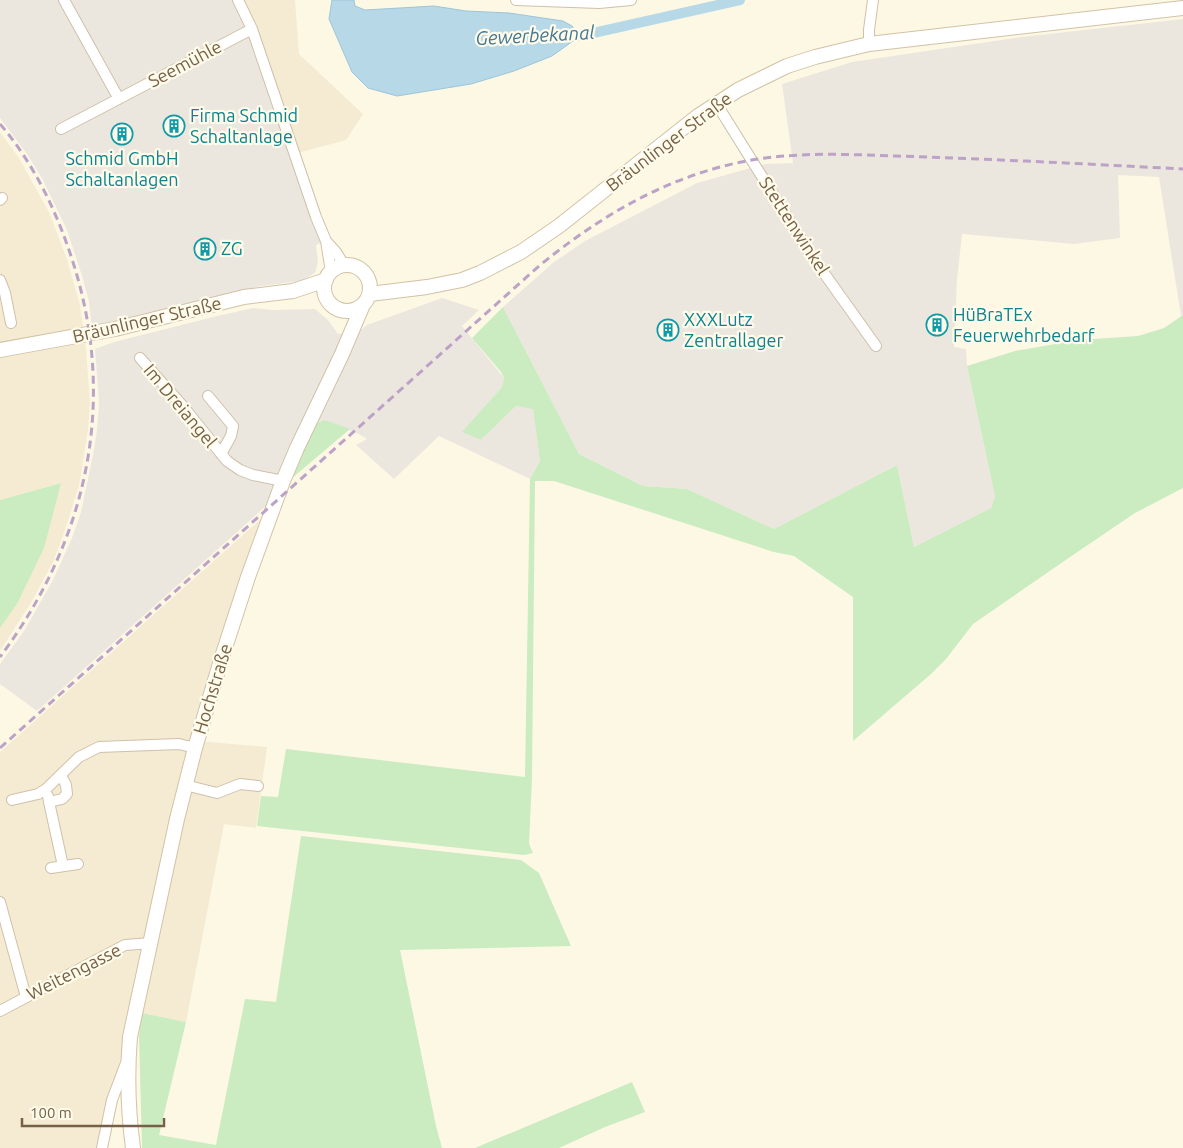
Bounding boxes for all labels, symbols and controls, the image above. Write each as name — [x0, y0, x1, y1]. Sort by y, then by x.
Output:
water label: Gewerbekanal — [475, 21, 596, 49]
street label: Seemühle — [144, 35, 225, 91]
street label: Bräunlinger Straße — [602, 87, 735, 195]
place label: Firma Schmid Schaltanlage — [190, 105, 298, 146]
building icon: Firma Schmid Schaltanlage — [162, 114, 186, 138]
building icon: Schmid GmbH Schaltanlagen — [110, 122, 134, 146]
place label: Schmid GmbH Schaltanlagen — [65, 148, 179, 189]
street label: Stettenwinkel — [756, 173, 834, 278]
building icon: ZG — [193, 237, 217, 261]
place label: ZG — [221, 238, 243, 258]
street label: Bräunlinger Straße — [70, 292, 223, 346]
place label: HüBraTEx Feuerwehrbedarf — [953, 304, 1095, 345]
place label: XXXLutz Zentrallager — [684, 309, 784, 350]
building icon: HüBraTEx Feuerwehrbedarf — [925, 313, 949, 337]
building icon: XXXLutz Zentrallager — [656, 318, 680, 342]
street label: Im Dreiangel — [140, 360, 222, 451]
street label: Hochstraße — [189, 641, 235, 736]
street label: Weitengasse — [23, 939, 124, 1003]
scale bar — [22, 1096, 165, 1128]
text: 100 m — [30, 1104, 72, 1121]

